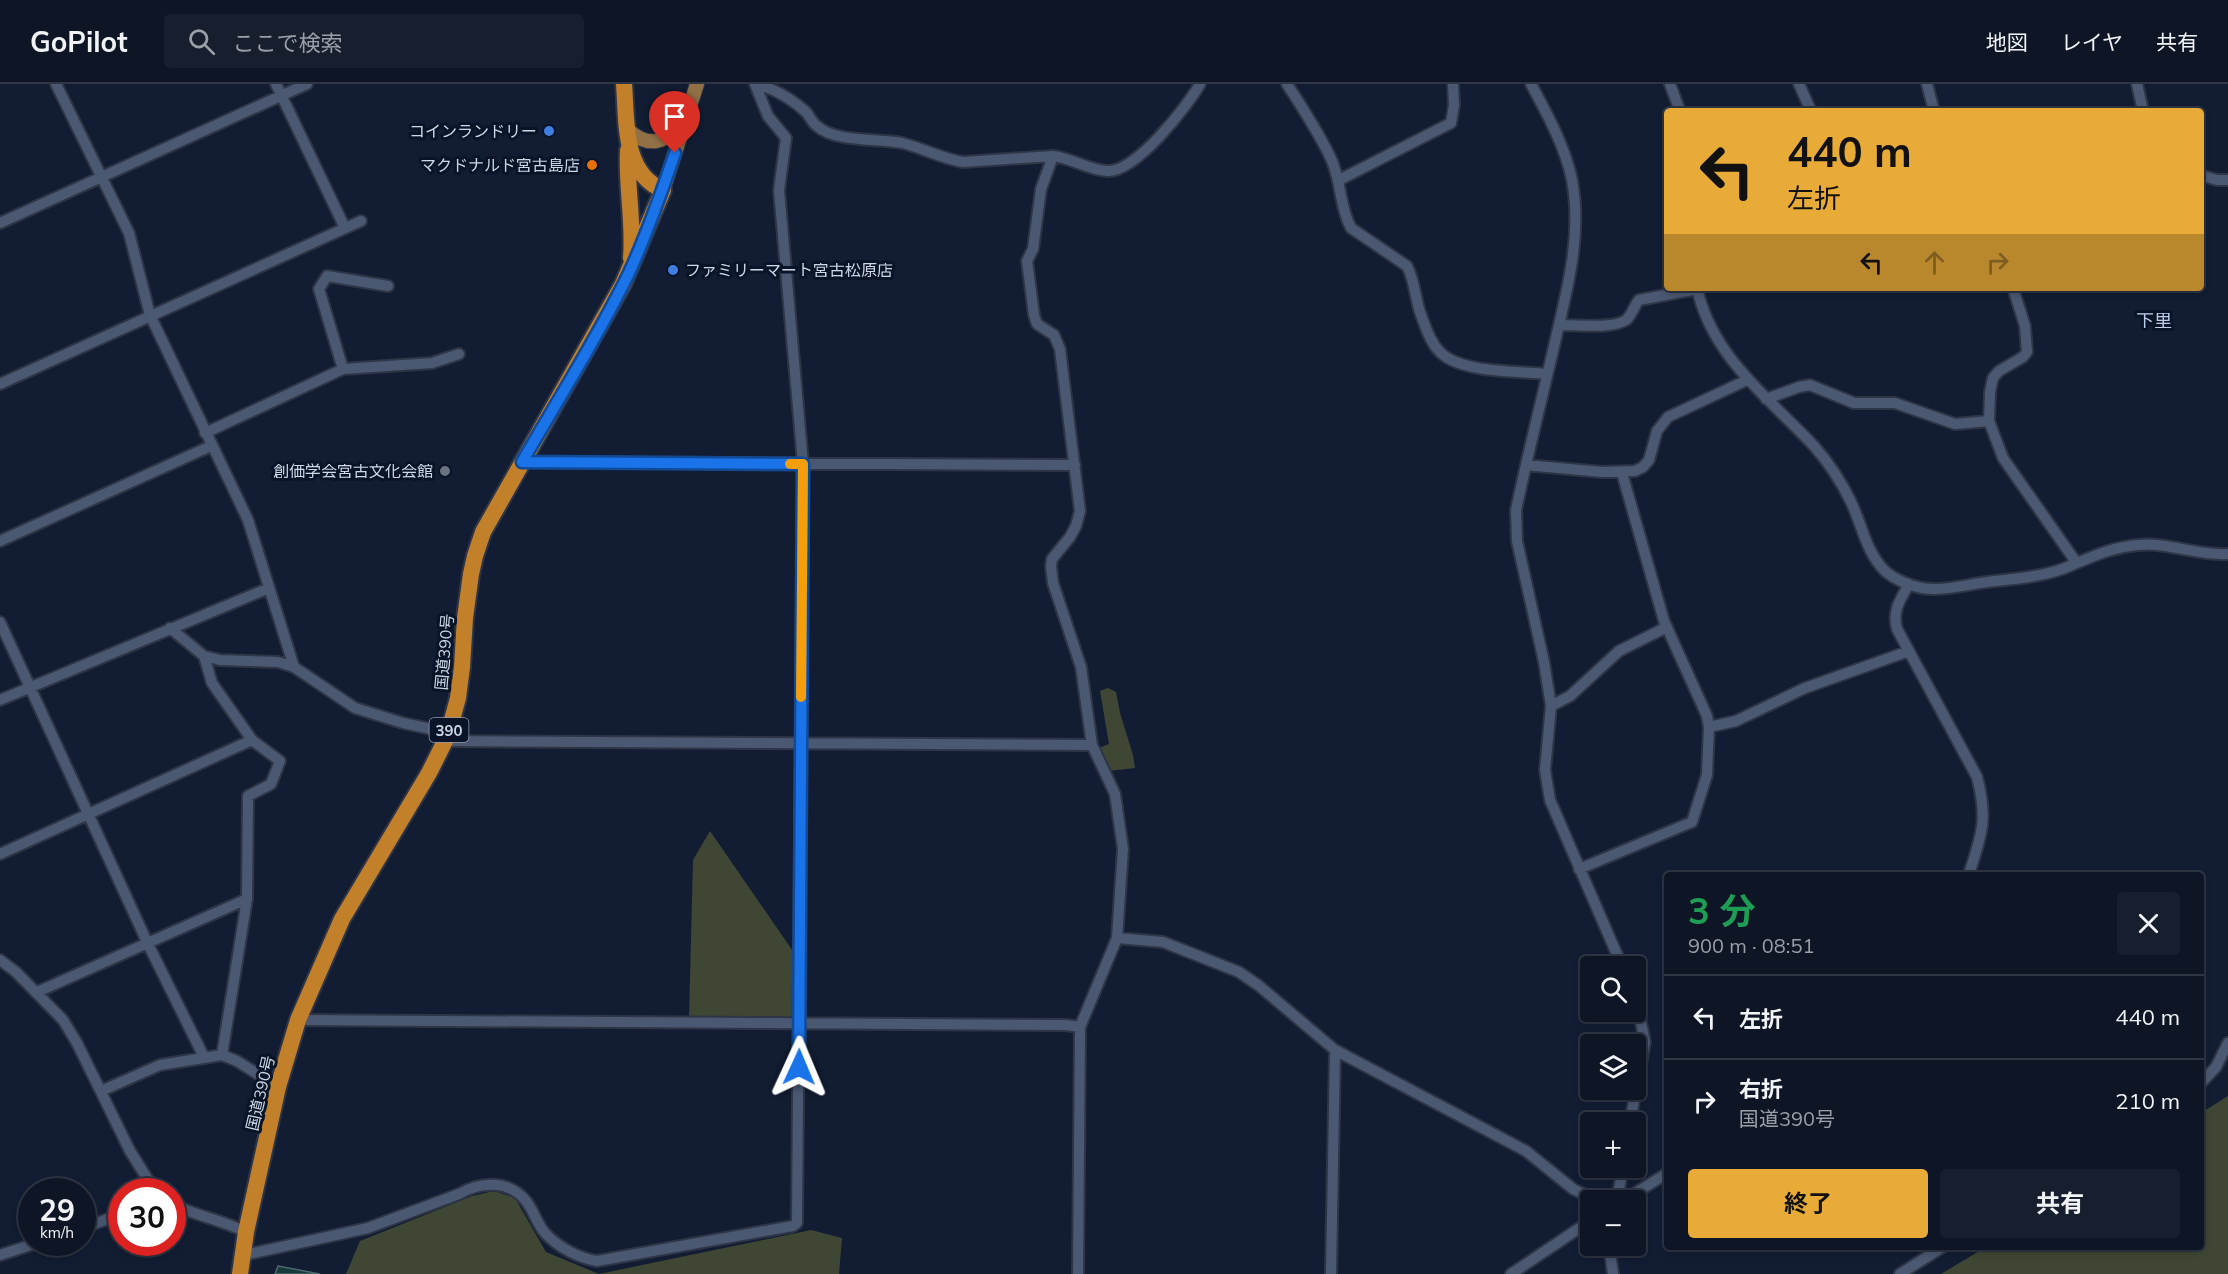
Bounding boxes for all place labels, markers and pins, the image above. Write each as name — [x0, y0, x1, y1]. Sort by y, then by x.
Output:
pin — [649, 91, 700, 153]
place label: コインランドリー — [409, 121, 537, 141]
marker: コインランドリー — [542, 124, 556, 138]
place label: マクドナルド宮古島店 — [420, 155, 580, 175]
marker: マクドナルド宮古島店 — [585, 158, 599, 172]
place label: ファミリーマート宮古松原店 — [685, 260, 893, 280]
marker: ファミリーマート宮古松原店 — [666, 263, 680, 277]
place label: 創価学会宮古文化会館 — [273, 461, 433, 481]
marker: 創価学会宮古文化会館 — [438, 464, 452, 478]

